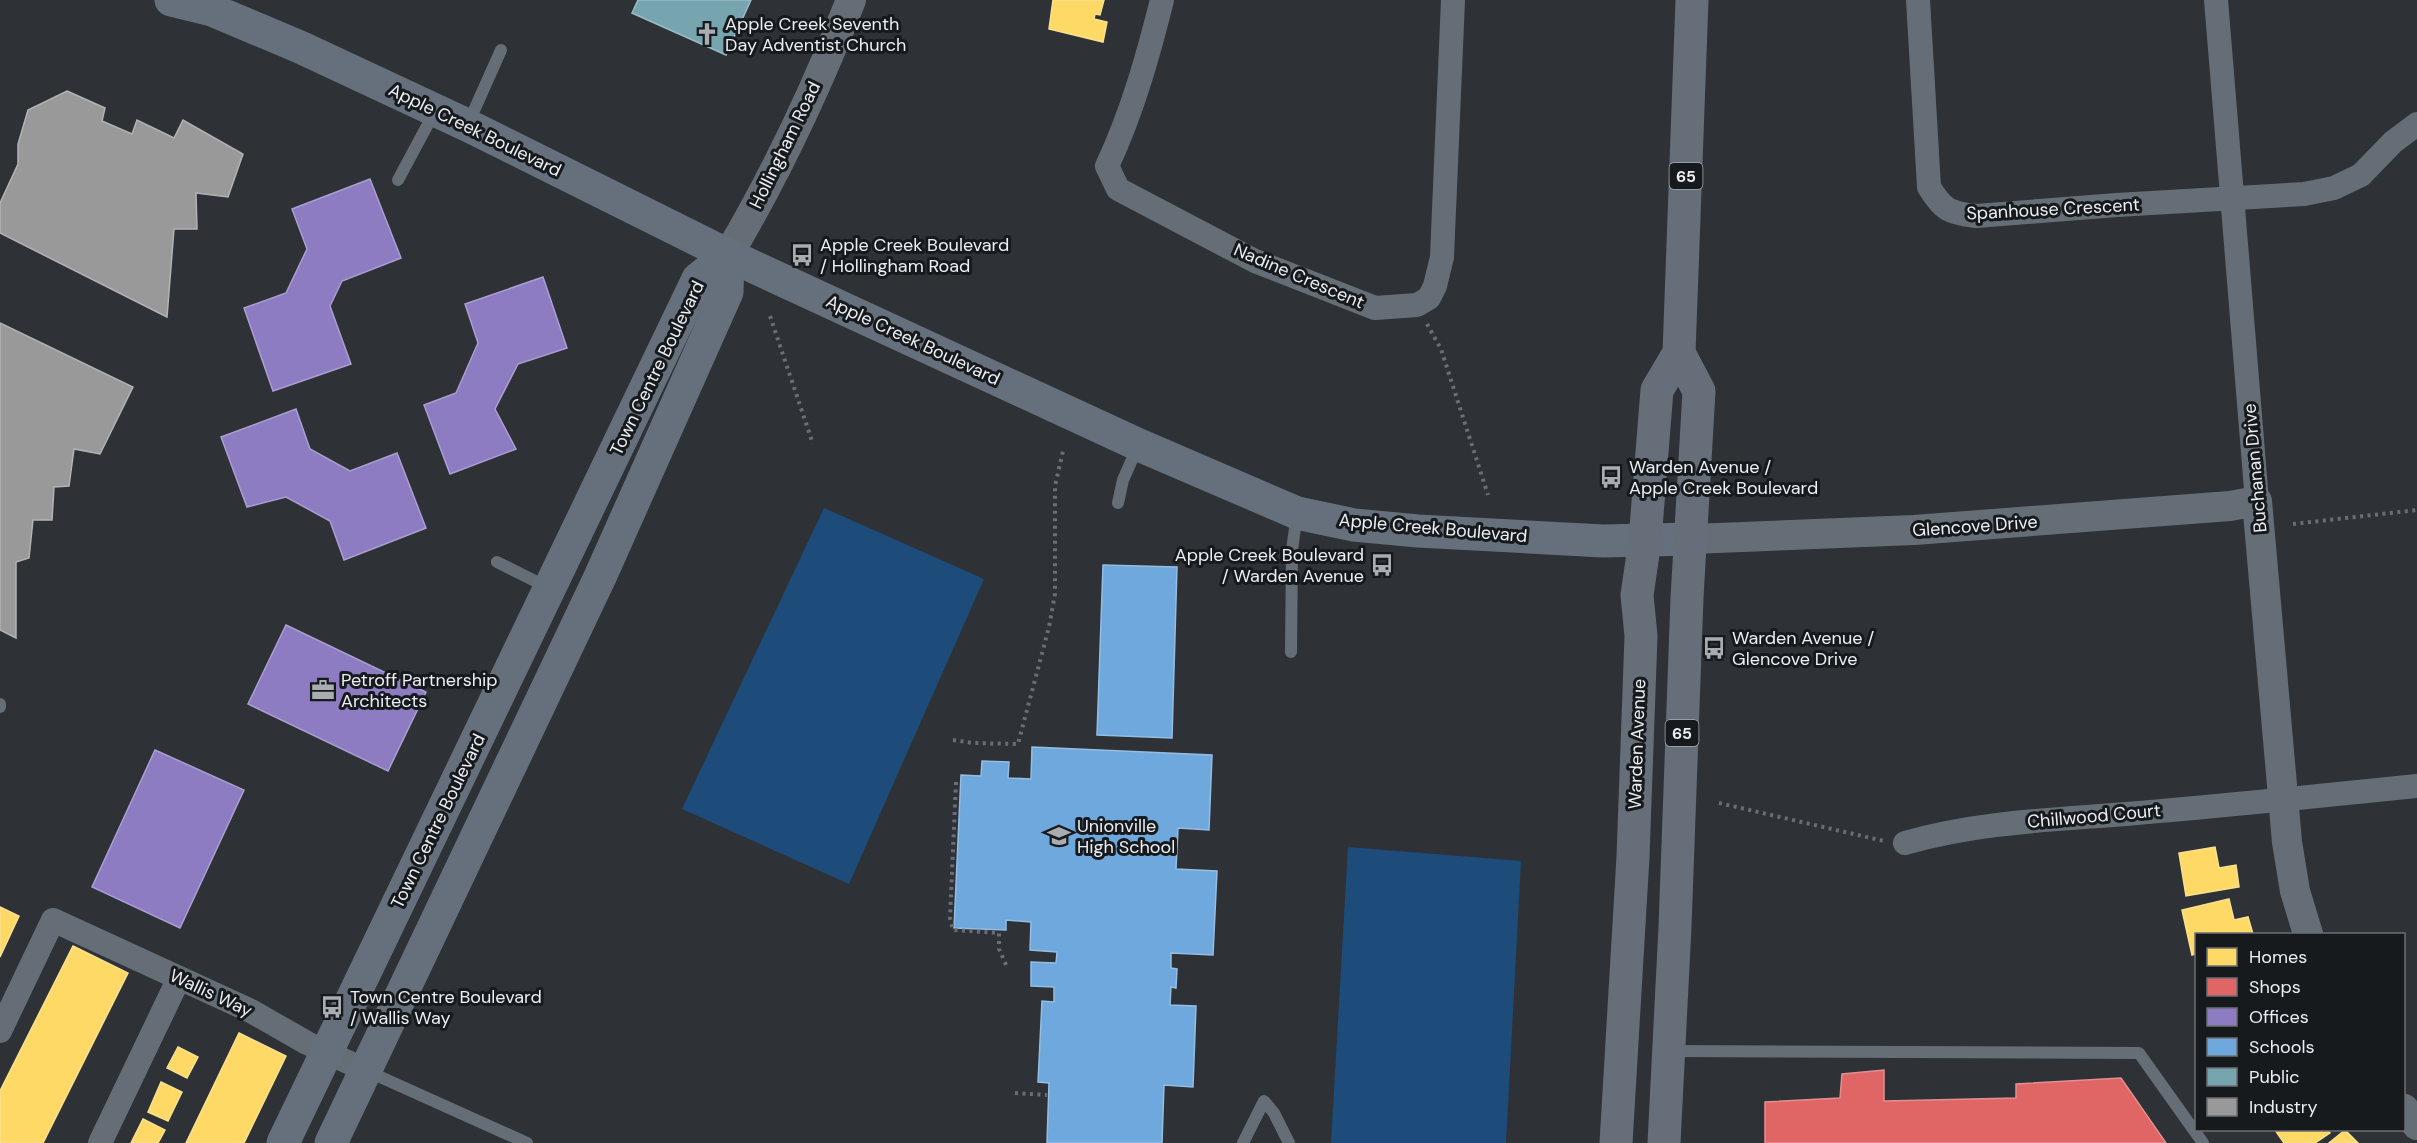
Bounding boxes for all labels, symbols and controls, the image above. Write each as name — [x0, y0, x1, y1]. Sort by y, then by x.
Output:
place label: Apple Creek Seventh Day Adventist Church — [725, 12, 906, 57]
church icon: Apple Creek Seventh Day Adventist Church — [694, 21, 720, 47]
street label: Hollingham Road — [744, 77, 826, 213]
street label: Apple Creek Boulevard — [385, 78, 565, 182]
road number: 65 — [1670, 163, 1702, 189]
street label: Spanhouse Crescent — [1966, 192, 2140, 226]
place label: Apple Creek Boulevard / Hollingham Road — [820, 233, 1009, 278]
street label: Nadine Crescent — [1230, 238, 1368, 314]
bus stop icon: Apple Creek Boulevard / Hollingham Road — [789, 242, 815, 268]
street label: Town Centre Boulevard — [604, 277, 710, 459]
street label: Apple Creek Boulevard — [822, 289, 1004, 391]
street label: Buchanan Drive — [2237, 402, 2273, 534]
place label: Warden Avenue / Apple Creek Boulevard — [1629, 455, 1818, 500]
bus stop icon: Warden Avenue / Apple Creek Boulevard — [1598, 464, 1624, 490]
street label: Apple Creek Boulevard — [1338, 508, 1528, 548]
street label: Glencove Drive — [1912, 510, 2038, 542]
place label: Apple Creek Boulevard / Warden Avenue — [1175, 543, 1364, 588]
bus stop icon: Apple Creek Boulevard / Warden Avenue — [1369, 552, 1395, 578]
place label: Warden Avenue / Glencove Drive — [1732, 626, 1874, 671]
bus stop icon: Warden Avenue / Glencove Drive — [1701, 635, 1727, 661]
place label: Petroff Partnership Architects — [341, 668, 498, 713]
office icon: Petroff Partnership Architects — [310, 677, 336, 703]
street label: Warden Avenue — [1623, 678, 1651, 810]
road number: 65 — [1666, 720, 1698, 746]
street label: Town Centre Boulevard — [385, 730, 491, 912]
street label: Chillwood Court — [2026, 798, 2162, 834]
place label: Unionville High School — [1077, 814, 1175, 859]
school or university icon: Unionville High School — [1046, 823, 1072, 849]
legend — [2195, 933, 2405, 1131]
text: Homes — [2249, 945, 2307, 969]
street label: Wallis Way — [166, 963, 256, 1023]
text: Shops — [2249, 975, 2301, 999]
place label: Town Centre Boulevard / Wallis Way — [350, 985, 542, 1030]
bus stop icon: Town Centre Boulevard / Wallis Way — [319, 994, 345, 1020]
text: Offices — [2249, 1005, 2309, 1029]
text: Schools — [2249, 1035, 2314, 1059]
text: Public — [2249, 1065, 2300, 1089]
text: Industry — [2249, 1095, 2318, 1119]

